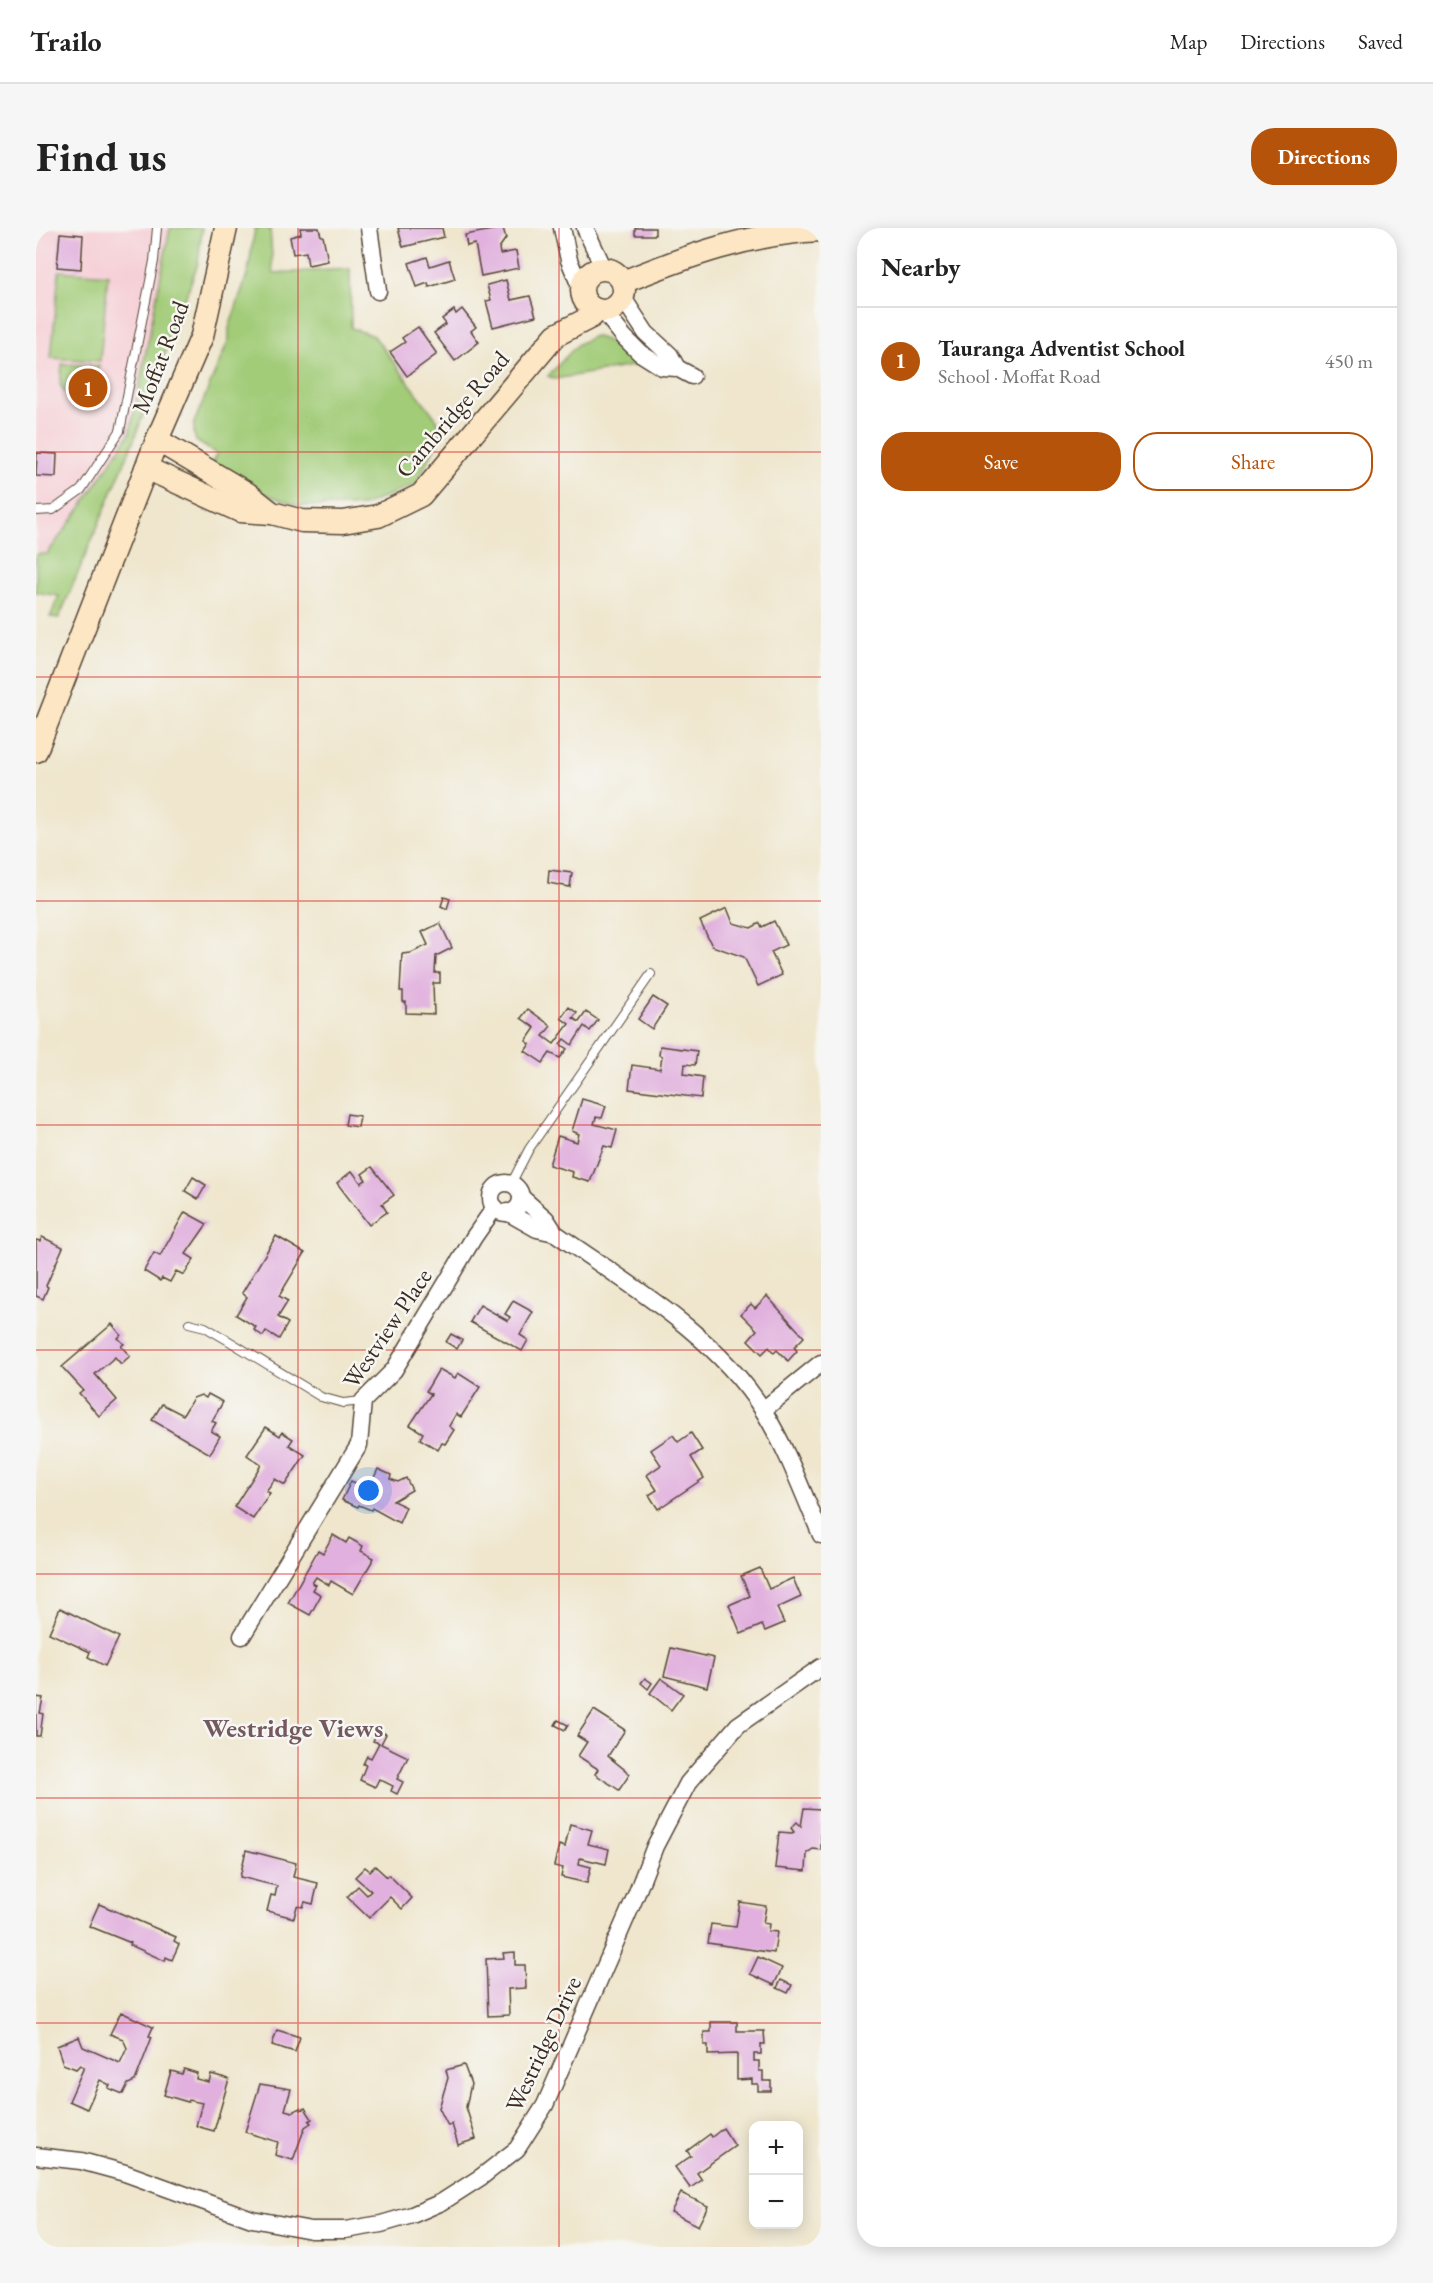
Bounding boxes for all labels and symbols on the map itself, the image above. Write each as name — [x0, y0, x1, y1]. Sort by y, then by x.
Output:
street label: Moffat Road — [124, 295, 196, 418]
street label: Cambridge Road — [388, 343, 516, 484]
pin: 1 — [68, 366, 108, 410]
street label: Westview Place — [335, 1262, 439, 1394]
your location — [354, 1476, 383, 1505]
district label: Westridge Views — [203, 1711, 383, 1745]
street label: Westridge Drive — [498, 1971, 588, 2117]

